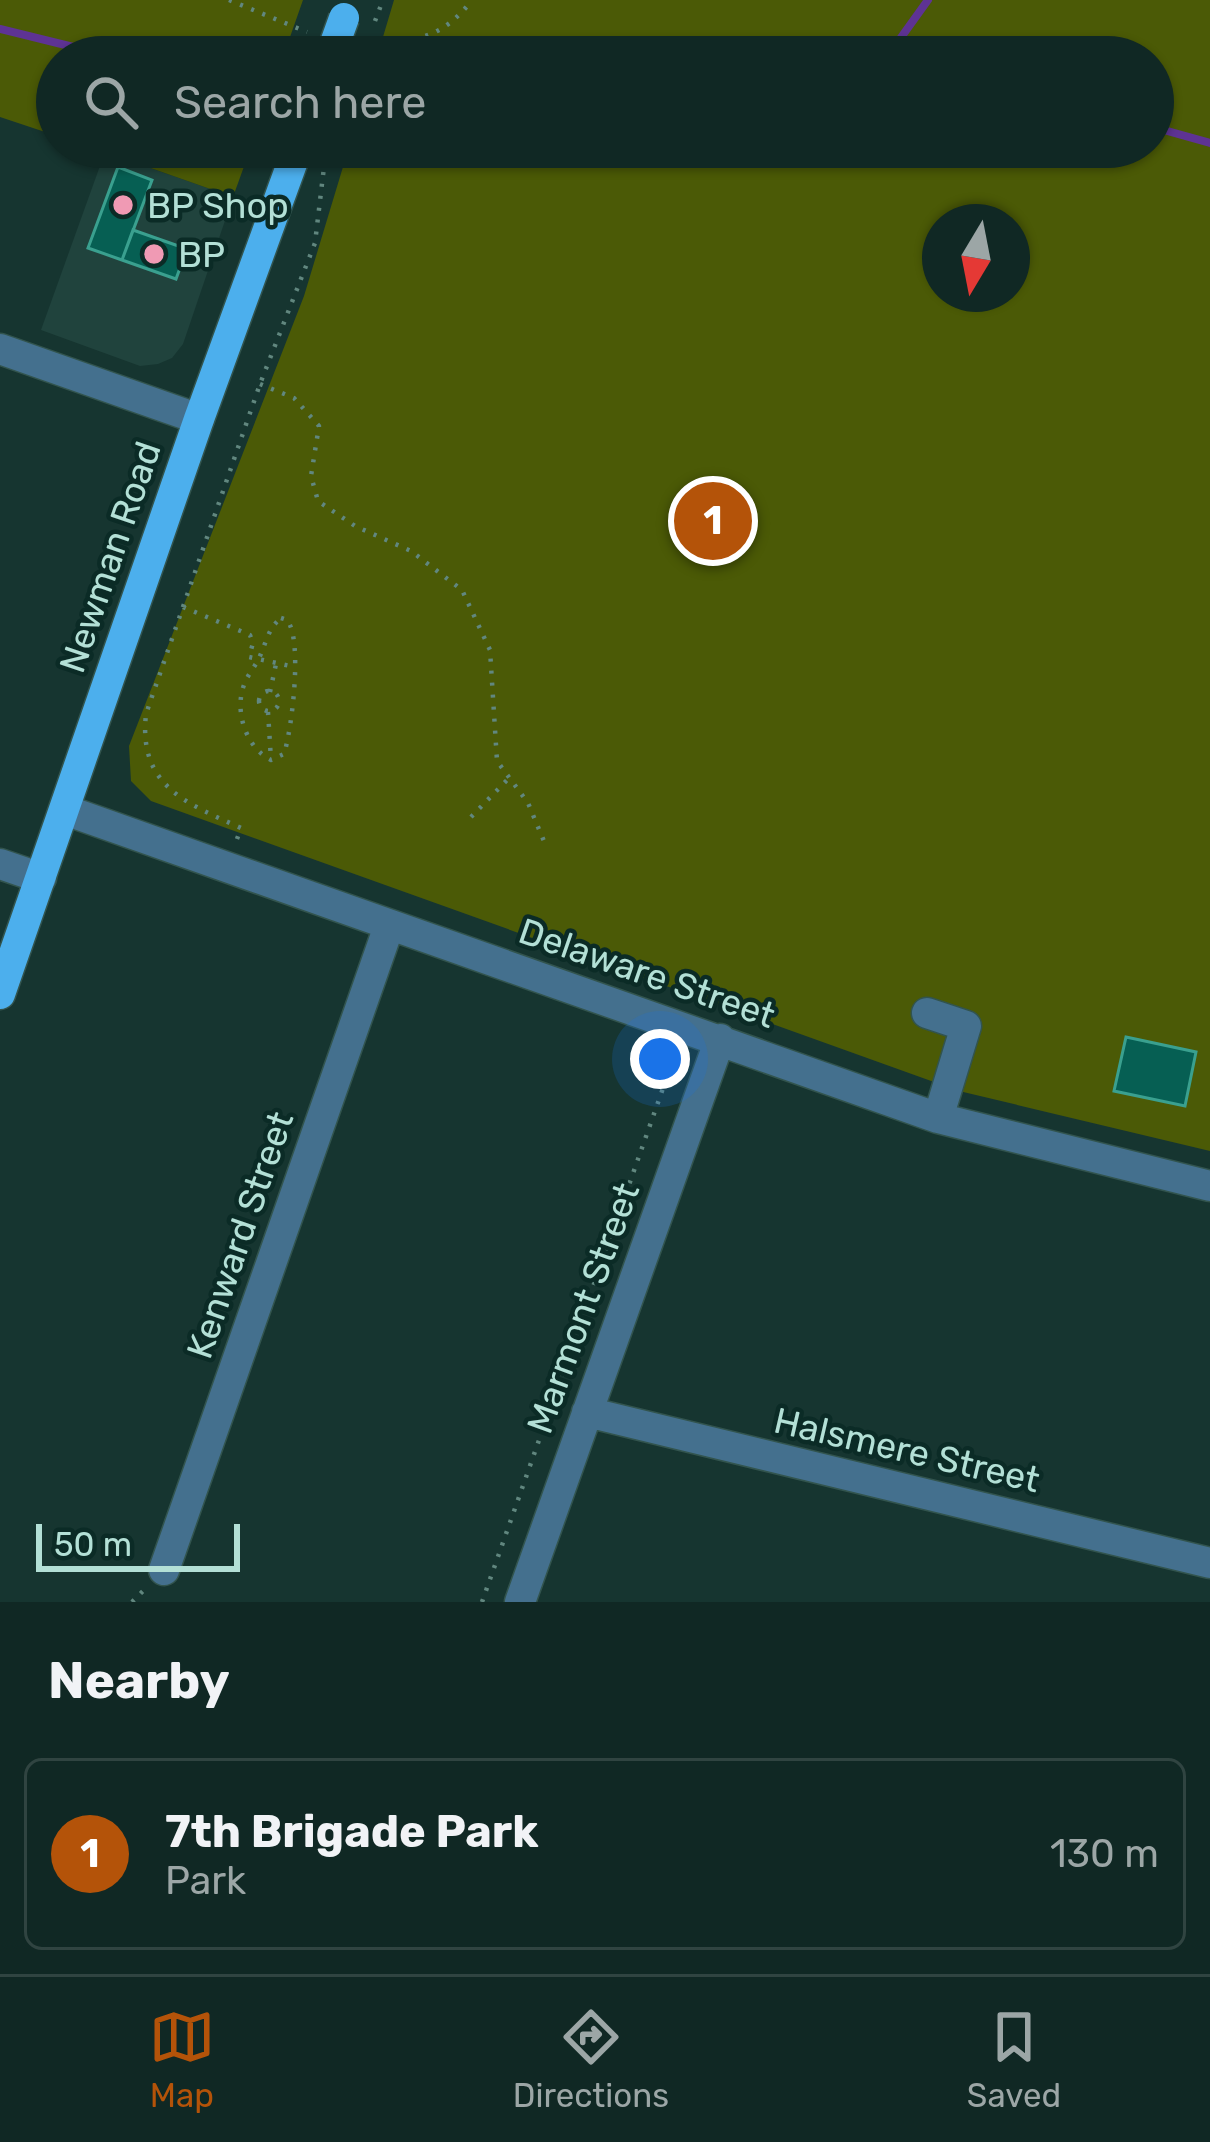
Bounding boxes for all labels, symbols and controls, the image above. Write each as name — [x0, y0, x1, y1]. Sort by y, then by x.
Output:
search box — [36, 36, 1174, 168]
icon: search — [78, 69, 144, 135]
text: Search here — [174, 76, 426, 129]
place label: BP Shop — [147, 184, 289, 227]
marker: BP Shop — [110, 192, 136, 218]
north arrow — [922, 204, 1030, 312]
place label: BP — [178, 233, 225, 276]
marker: BP — [141, 241, 167, 267]
street label: Newman Road — [50, 436, 170, 678]
pin: 1 — [674, 476, 752, 566]
street label: Delaware Street — [513, 909, 781, 1037]
your location — [630, 1029, 690, 1089]
street label: Kenward Street — [178, 1106, 302, 1364]
street label: Marmont Street — [518, 1177, 648, 1439]
street label: Halsmere Street — [770, 1399, 1044, 1501]
scale bar — [36, 1518, 240, 1571]
text: 50 m — [54, 1525, 132, 1564]
text: Nearby — [48, 1650, 230, 1711]
text: 7th Brigade Park — [165, 1805, 539, 1858]
text: 1 — [80, 1831, 100, 1877]
text: 130 m — [1050, 1831, 1159, 1877]
text: Park — [165, 1858, 246, 1904]
tab: Map — [149, 2004, 215, 2115]
tab: Directions — [513, 2004, 669, 2115]
tab: Saved — [967, 2004, 1061, 2115]

